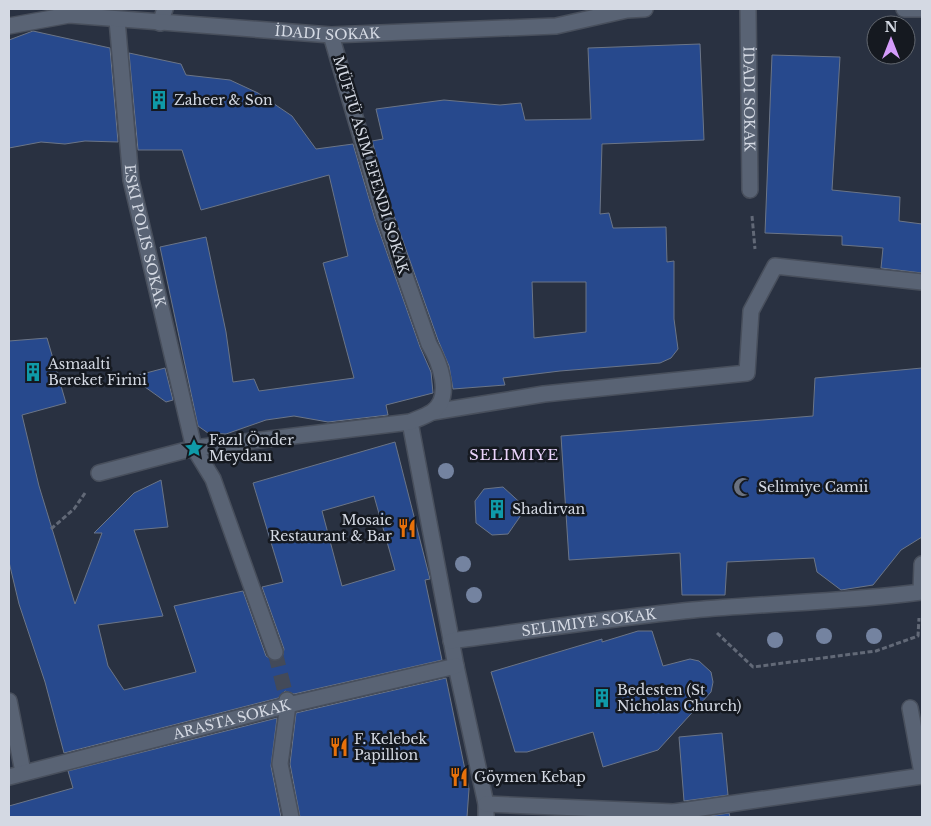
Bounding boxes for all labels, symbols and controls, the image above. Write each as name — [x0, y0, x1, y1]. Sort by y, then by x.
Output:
north arrow — [866, 15, 916, 65]
text: N — [884, 18, 898, 36]
street label: İDADI SOKAK — [274, 22, 381, 44]
street label: İDADI SOKAK — [739, 46, 759, 153]
street label: MÜFTÜ ASIM EFENDI SOKAK — [329, 53, 414, 277]
building icon: Zaheer & Son — [148, 89, 170, 111]
place label: Zaheer & Son — [174, 91, 273, 109]
street label: ESKI POLIS SOKAK — [121, 163, 170, 310]
place label: Asmaalti Bereket Firini — [47, 355, 147, 389]
building icon: Asmaalti Bereket Firini — [22, 361, 44, 383]
place label: Fazıl Önder Meydanı — [209, 430, 294, 465]
place icon: Fazıl Önder Meydanı — [183, 437, 205, 459]
district label: SELIMIYE — [469, 445, 559, 464]
mosque icon: Selimiye Camii — [732, 476, 754, 498]
place label: Selimiye Camii — [758, 478, 869, 496]
building icon: Shadirvan — [486, 498, 508, 520]
place label: Shadirvan — [512, 500, 585, 518]
place label: Mosaic Restaurant & Bar — [269, 511, 392, 545]
restaurant icon: Mosaic Restaurant & Bar — [396, 517, 418, 539]
street label: SELIMIYE SOKAK — [520, 605, 658, 640]
place label: Bedesten (St Nicholas Church) — [617, 681, 742, 715]
building icon: Bedesten (St Nicholas Church) — [591, 687, 613, 709]
street label: ARASTA SOKAK — [170, 695, 294, 744]
place label: F. Kelebek Papillion — [354, 730, 428, 764]
restaurant icon: F. Kelebek Papillion — [328, 736, 350, 758]
restaurant icon: Göymen Kebap — [448, 766, 470, 788]
place label: Göymen Kebap — [474, 768, 586, 786]

